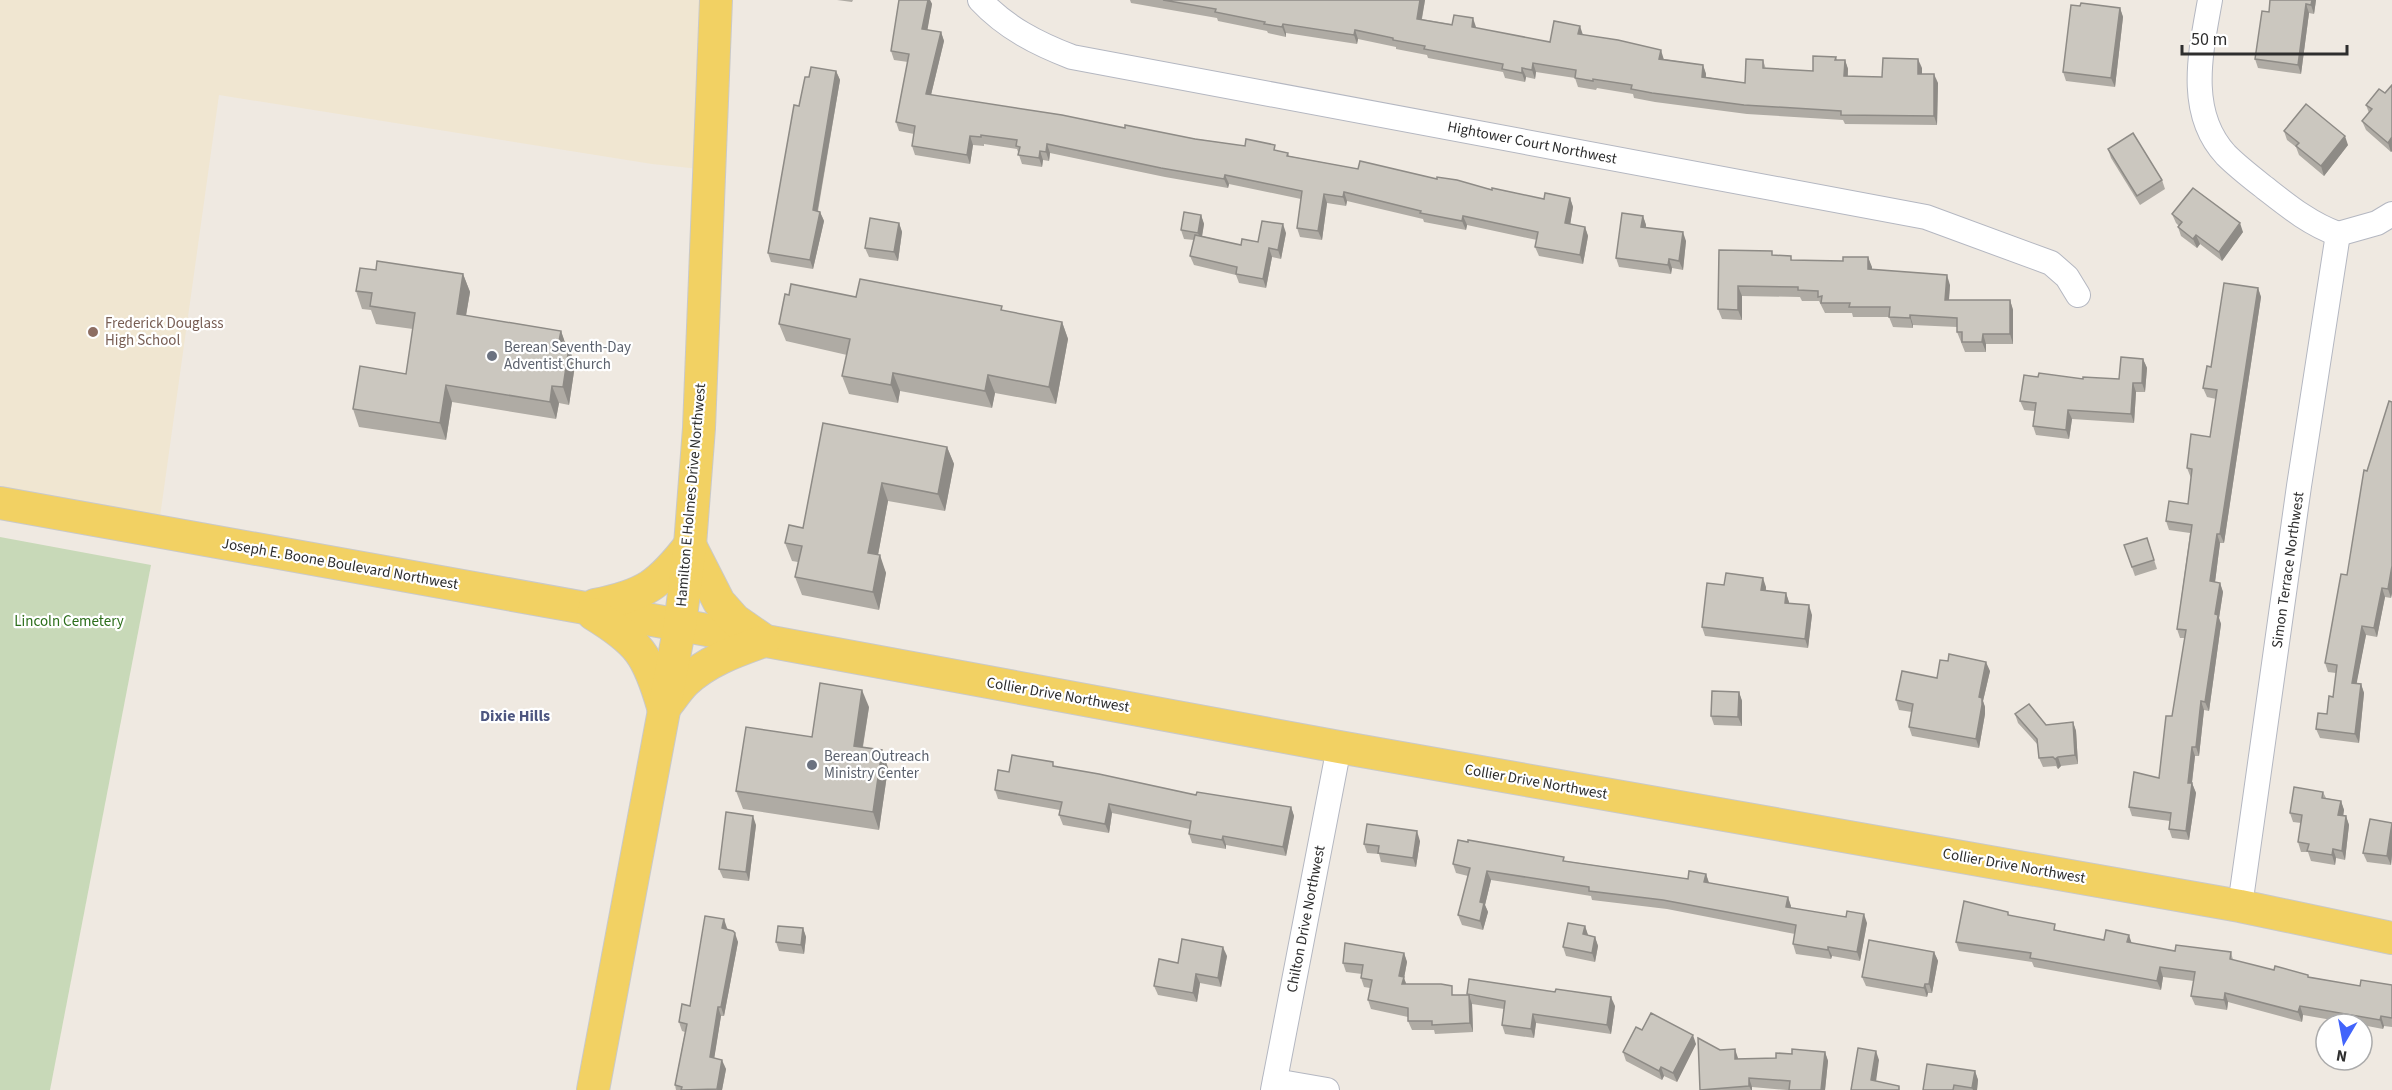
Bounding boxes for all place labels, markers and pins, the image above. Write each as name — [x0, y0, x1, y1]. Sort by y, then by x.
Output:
place label: Frederick Douglass High School — [105, 313, 224, 351]
marker: Frederick Douglass High School — [86, 325, 100, 339]
place label: Berean Seventh-Day Adventist Church — [504, 337, 631, 375]
marker: Berean Seventh-Day Adventist Church — [485, 349, 499, 363]
place label: Berean Outreach Ministry Center — [824, 746, 929, 784]
marker: Berean Outreach Ministry Center — [805, 758, 819, 772]

